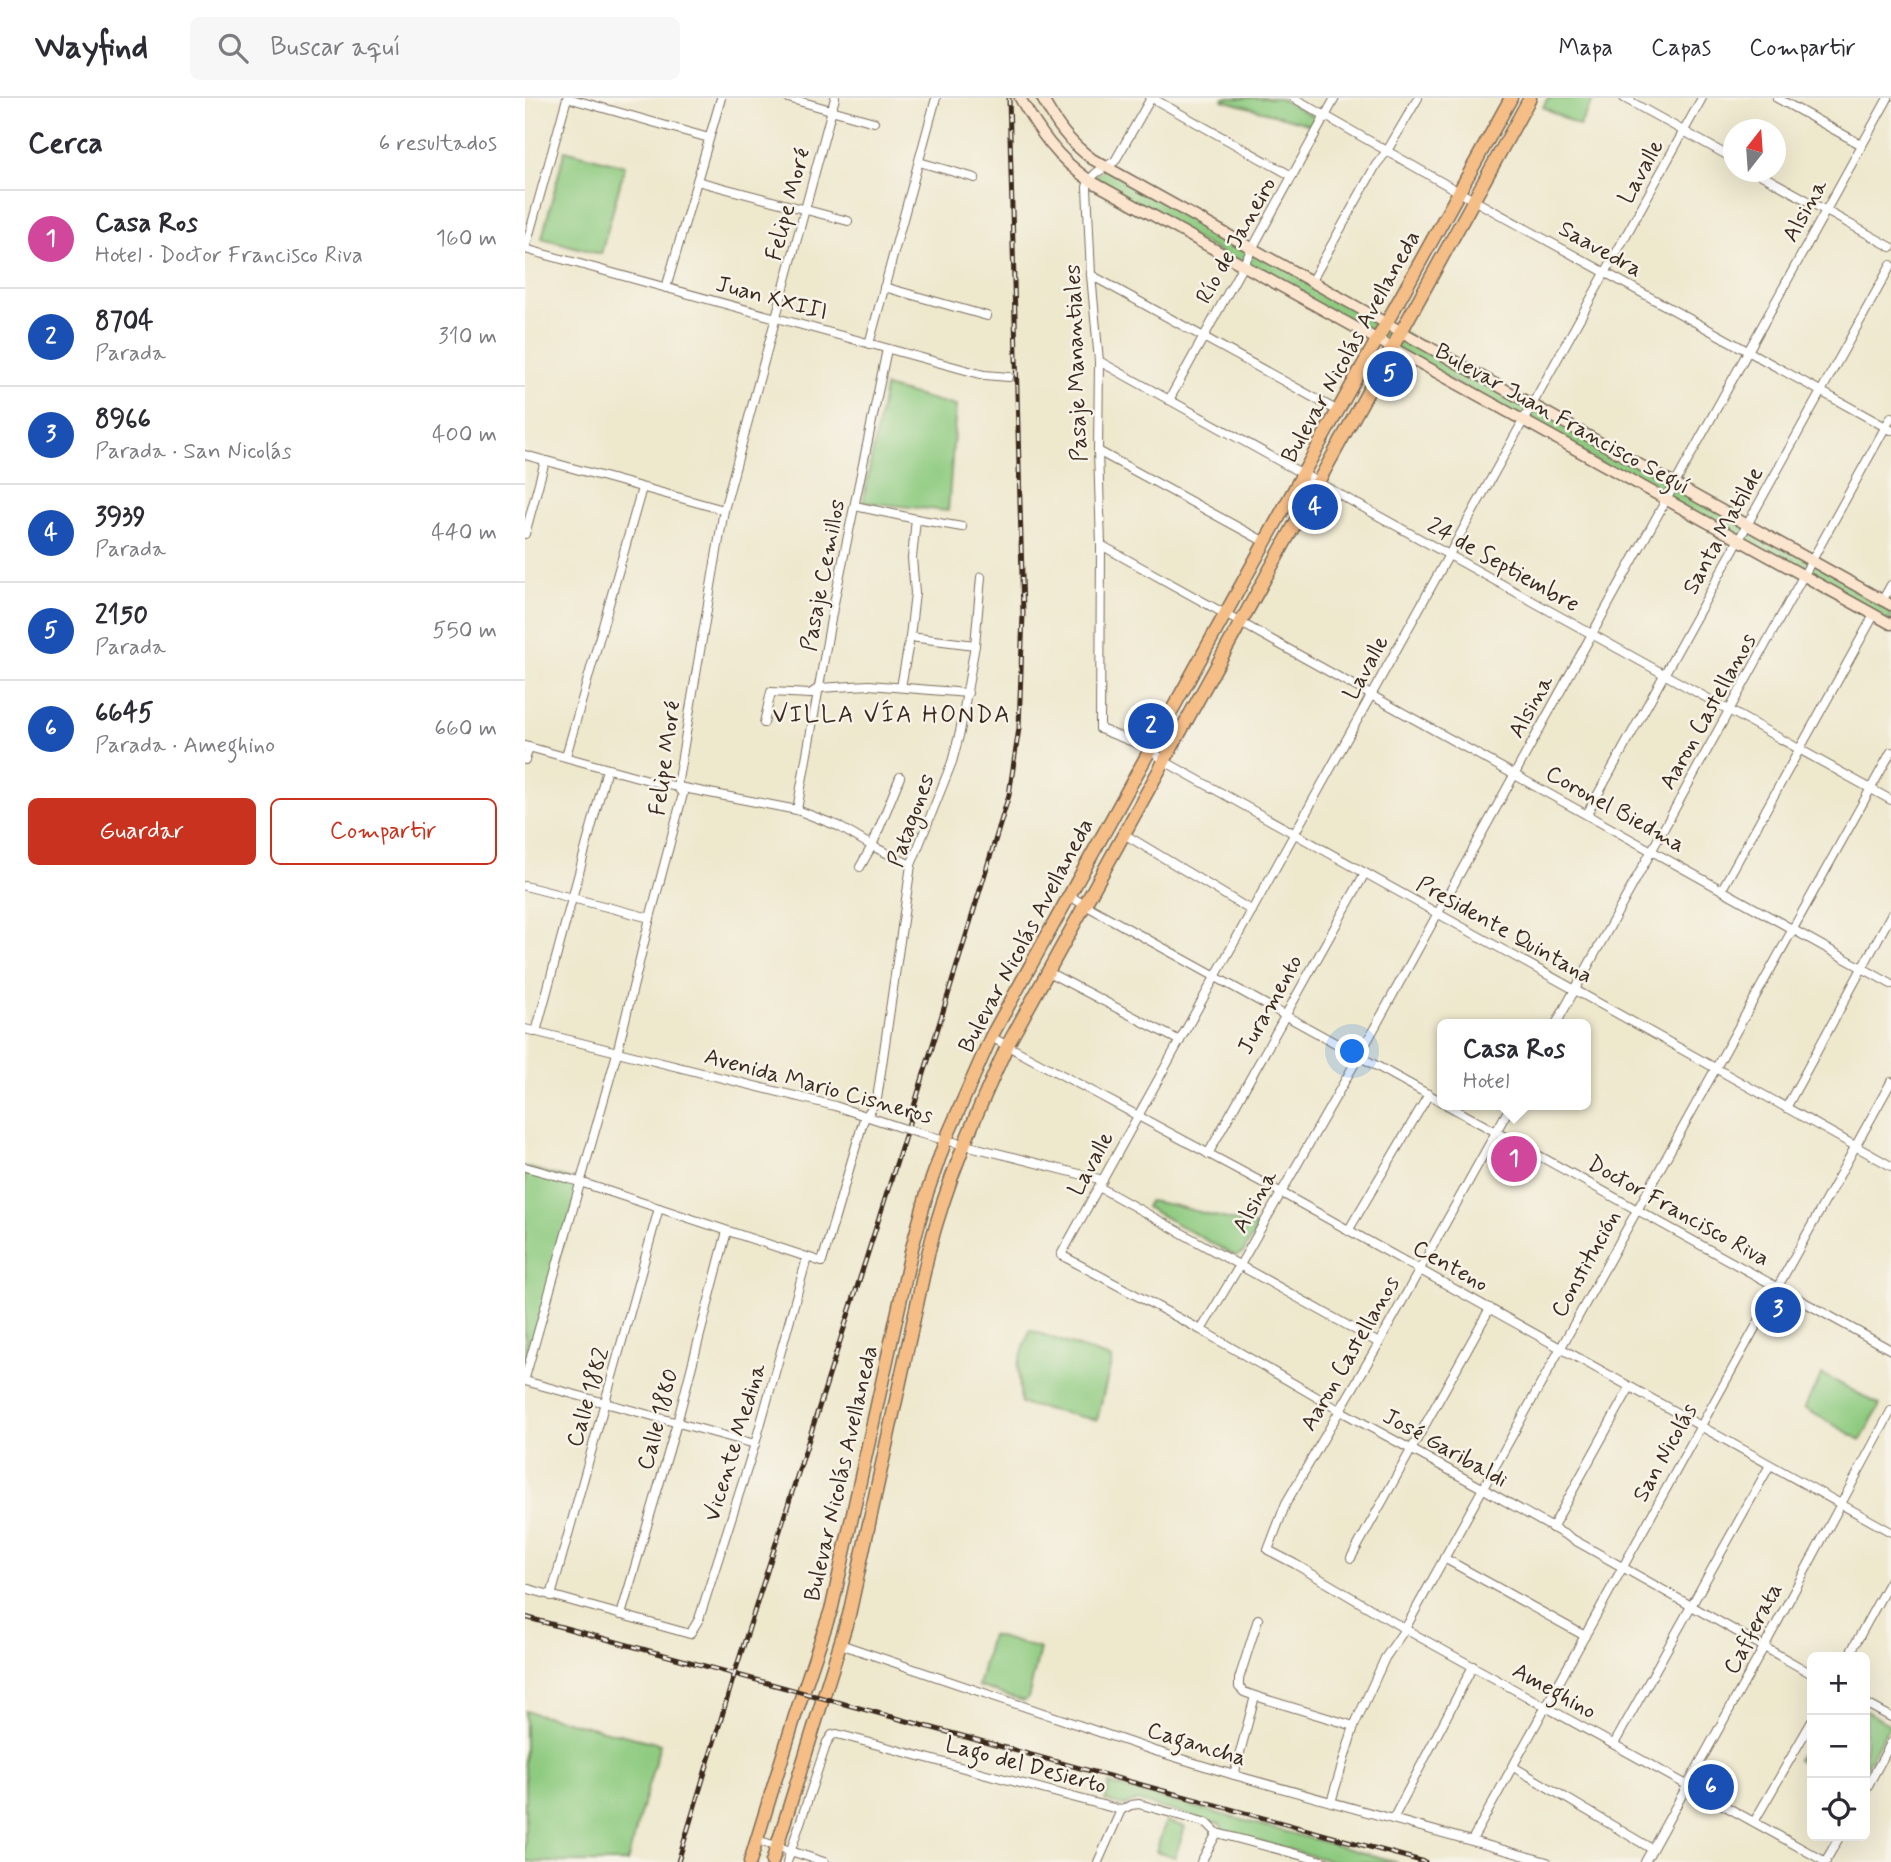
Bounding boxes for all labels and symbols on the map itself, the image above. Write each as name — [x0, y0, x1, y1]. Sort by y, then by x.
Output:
north arrow — [1723, 119, 1786, 182]
street label: Lavalle — [1612, 134, 1672, 210]
street label: Felipe Moré — [760, 145, 818, 264]
street label: Río de Janeiro — [1190, 172, 1284, 310]
street label: Alsina — [1776, 174, 1835, 248]
street label: Saavedra — [1553, 214, 1647, 285]
street label: Bulevar Nicolás Avellaneda — [1275, 225, 1428, 469]
street label: Pasaje Manantiales — [1059, 264, 1095, 462]
street label: Juan XXIII — [712, 270, 831, 328]
street label: Bulevar Juan Francisco Seguí — [1428, 337, 1695, 504]
pin: 5 — [1367, 348, 1413, 400]
street label: Santa Matilde — [1676, 462, 1771, 600]
pin: 4 — [1292, 481, 1338, 533]
street label: Pasaje Cemillos — [795, 497, 853, 654]
street label: 24 de Septiembre — [1421, 511, 1585, 620]
street label: Aaron Castellanos — [1653, 629, 1764, 795]
street label: Lavalle — [1337, 630, 1397, 706]
street label: Alsina — [1502, 670, 1561, 744]
street label: Felipe Moré — [643, 699, 689, 817]
district label: VILLA VÍA HONDA — [772, 699, 1012, 731]
pin: 2 — [1128, 700, 1174, 752]
street label: Coronel Biedma — [1540, 759, 1690, 860]
street label: Patagones — [881, 770, 944, 872]
street label: Bulevar Nicolás Avellaneda — [952, 813, 1101, 1058]
street label: Presidente Quintana — [1411, 870, 1598, 992]
street label: Juramento — [1231, 950, 1310, 1060]
your location — [1335, 1034, 1369, 1068]
street label: Avenida Mario Cisneros — [701, 1042, 936, 1132]
street label: Lavalle — [1062, 1126, 1122, 1202]
pin: 1 — [1491, 1133, 1537, 1185]
street label: Doctor Francisco Riva — [1582, 1149, 1774, 1274]
street label: Alsina — [1226, 1165, 1285, 1239]
street label: Constitución — [1545, 1205, 1629, 1323]
street label: Centeno — [1407, 1234, 1493, 1300]
street label: Aaron Castellanos — [1294, 1271, 1407, 1437]
pin: 3 — [1755, 1284, 1801, 1336]
street label: Bulevar Nicolás Avellaneda — [798, 1343, 886, 1604]
street label: Calle 1882 — [560, 1344, 617, 1451]
street label: Vicente Medina — [698, 1360, 774, 1525]
street label: Calle 1880 — [631, 1365, 687, 1474]
street label: San Nicolás — [1626, 1398, 1705, 1508]
street label: José Garibaldi — [1377, 1402, 1513, 1495]
street label: Cafferata — [1717, 1578, 1790, 1680]
street label: Ameghino — [1506, 1656, 1601, 1729]
street label: Cagancha — [1142, 1716, 1250, 1776]
street label: Lago del Desierto — [941, 1730, 1109, 1804]
pin: 6 — [1688, 1761, 1734, 1813]

